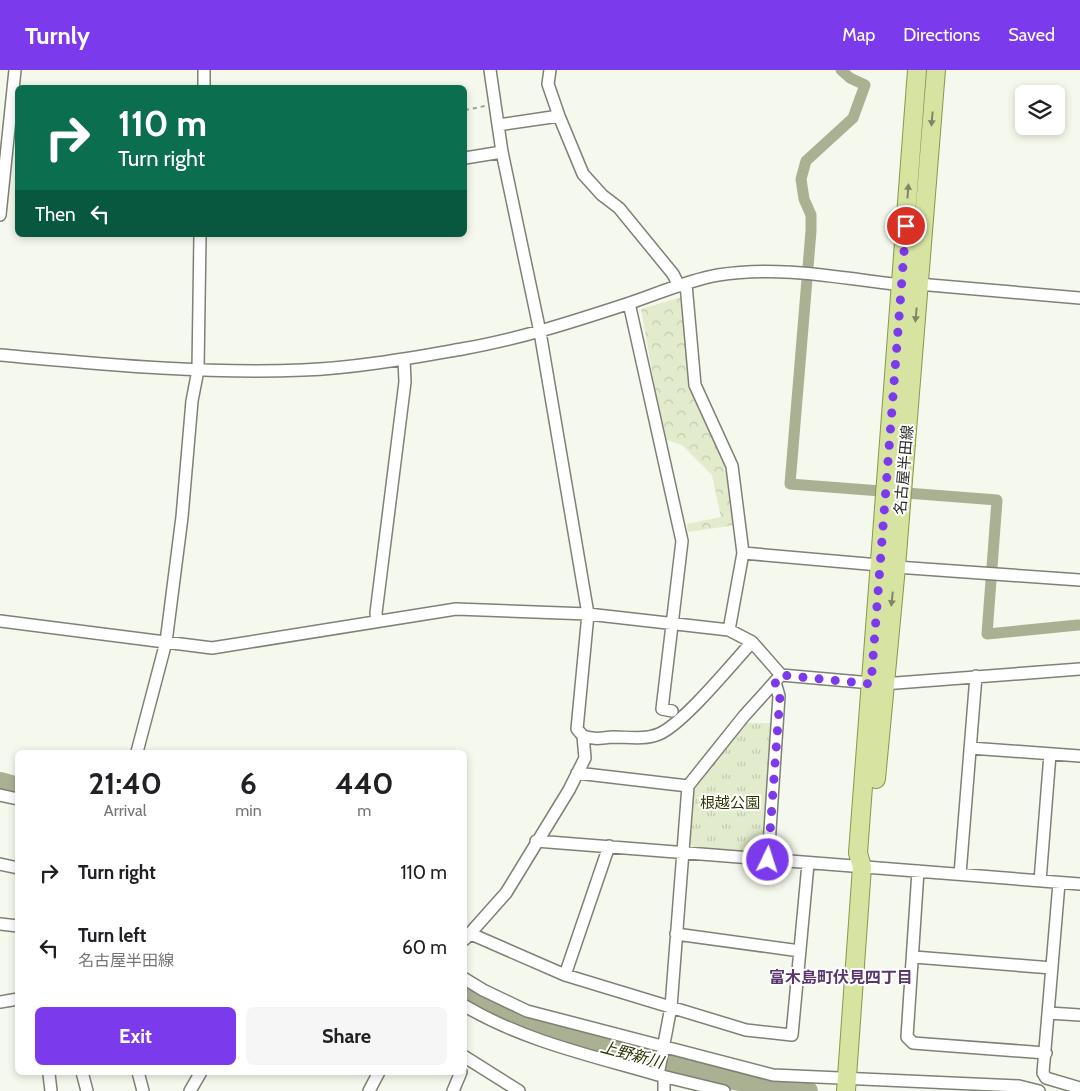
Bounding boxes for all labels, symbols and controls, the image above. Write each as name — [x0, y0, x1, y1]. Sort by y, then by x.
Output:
text: Turnly — [25, 21, 90, 50]
text: Map — [842, 24, 875, 46]
text: Directions — [903, 24, 980, 46]
text: Saved — [1008, 24, 1055, 46]
map controls — [1015, 85, 1065, 135]
button: layers — [1015, 85, 1065, 135]
text: 110 m — [118, 102, 207, 145]
icon: right — [35, 105, 100, 170]
one-way arrow — [928, 111, 936, 127]
text: Turn right — [118, 145, 205, 172]
one-way arrow — [905, 183, 913, 199]
icon: left — [86, 200, 114, 228]
text: Then — [35, 203, 76, 226]
pin — [885, 205, 927, 247]
icon: arrive — [892, 212, 920, 240]
one-way arrow — [911, 308, 919, 324]
street label: 名古屋半田線 — [891, 424, 917, 516]
one-way arrow — [888, 592, 896, 608]
text: 21:40 — [88, 765, 162, 802]
text: 6 — [240, 765, 257, 802]
text: 440 — [335, 765, 394, 802]
park label: 根越公園 — [700, 794, 760, 812]
text: Arrival — [104, 801, 146, 820]
text: min — [235, 801, 262, 820]
text: m — [357, 801, 371, 820]
position arrow — [741, 833, 793, 885]
icon: right — [35, 859, 63, 887]
text: Turn right — [78, 861, 156, 884]
text: 110 m — [400, 861, 447, 884]
text: Turn left — [78, 924, 146, 947]
icon: left — [35, 934, 63, 962]
text: 60 m — [402, 936, 447, 959]
text: 名古屋半田線 — [78, 951, 174, 970]
district label: 富木島町伏見四丁目 — [769, 968, 913, 987]
button: Exit — [35, 1007, 236, 1065]
button: Share — [246, 1007, 447, 1065]
water label: 上野新川 — [598, 1037, 667, 1072]

